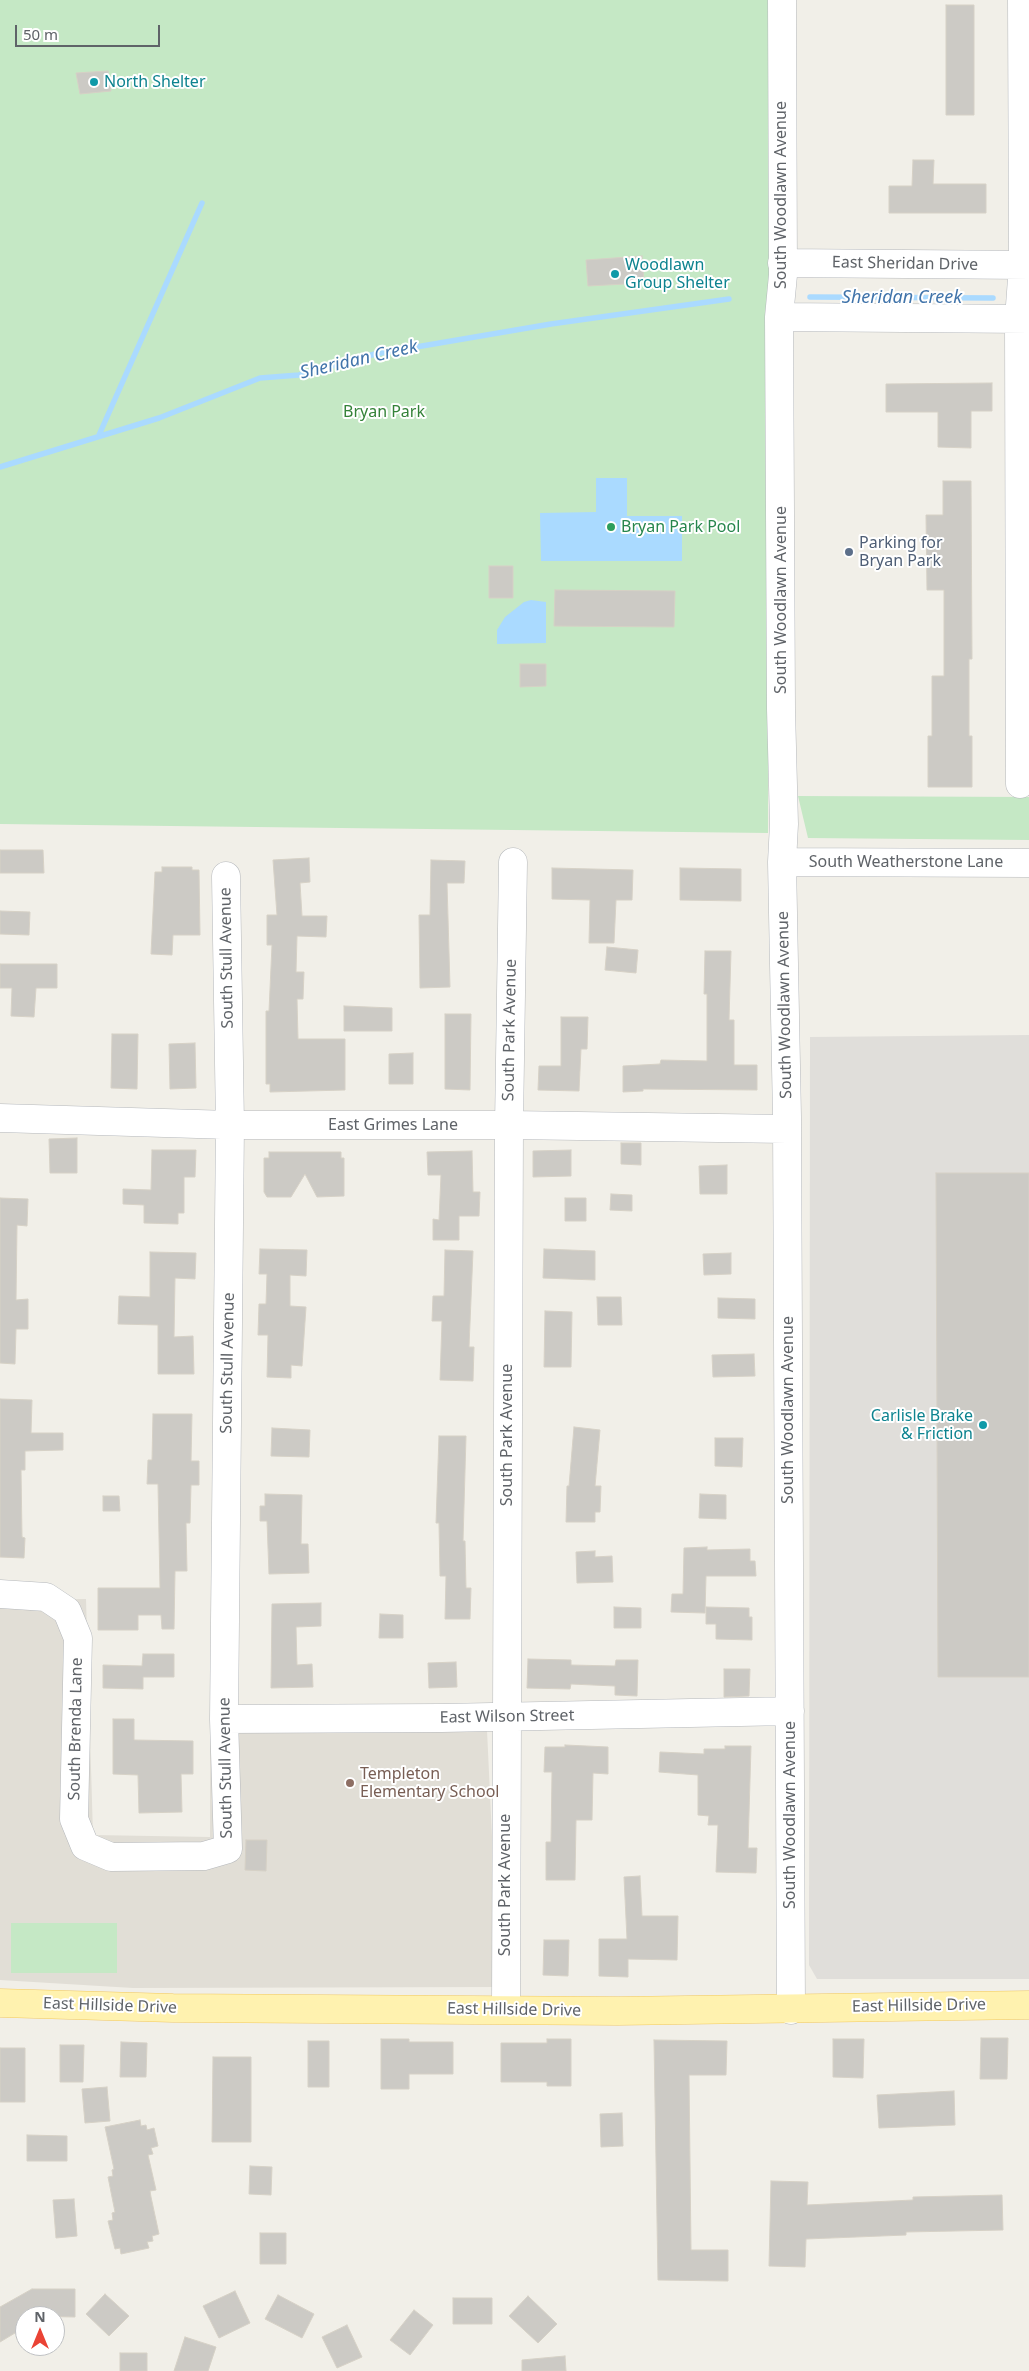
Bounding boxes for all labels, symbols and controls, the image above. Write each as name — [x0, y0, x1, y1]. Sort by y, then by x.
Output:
scale bar — [18, 15, 162, 47]
text: 50 m — [23, 24, 58, 44]
place label: North Shelter — [104, 72, 206, 92]
marker: North Shelter — [88, 76, 100, 88]
street label: South Woodlawn Avenue — [771, 101, 791, 289]
street label: East Sheridan Drive — [832, 253, 978, 275]
place label: Woodlawn Group Shelter — [625, 255, 730, 293]
marker: Woodlawn Group Shelter — [609, 268, 621, 280]
water label: Sheridan Creek — [842, 287, 962, 309]
water label: Sheridan Creek — [298, 336, 420, 384]
park label: Bryan Park — [343, 402, 425, 422]
street label: South Woodlawn Avenue — [771, 506, 791, 694]
place label: Bryan Park Pool — [621, 517, 740, 537]
marker: Bryan Park Pool — [605, 521, 617, 533]
place label: Parking for Bryan Park — [859, 533, 943, 571]
marker: Parking for Bryan Park — [843, 546, 855, 558]
street label: South Weatherstone Lane — [809, 852, 1003, 872]
street label: South Stull Avenue — [216, 887, 238, 1029]
street label: South Woodlawn Avenue — [774, 911, 796, 1099]
street label: South Park Avenue — [499, 959, 521, 1101]
street label: East Grimes Lane — [328, 1115, 458, 1135]
street label: South Stull Avenue — [217, 1292, 239, 1434]
street label: South Woodlawn Avenue — [778, 1316, 798, 1504]
street label: South Park Avenue — [497, 1364, 517, 1506]
place label: Carlisle Brake & Friction — [871, 1406, 973, 1444]
marker: Carlisle Brake & Friction — [977, 1419, 989, 1431]
street label: South Brenda Lane — [65, 1657, 87, 1801]
street label: South Stull Avenue — [215, 1697, 237, 1839]
street label: East Wilson Street — [440, 1706, 574, 1728]
street label: South Woodlawn Avenue — [780, 1721, 800, 1909]
place label: Templeton Elementary School — [360, 1764, 499, 1802]
marker: Templeton Elementary School — [344, 1777, 356, 1789]
street label: South Park Avenue — [495, 1814, 515, 1956]
street label: East Hillside Drive — [43, 1994, 177, 2018]
street label: East Hillside Drive — [852, 1995, 986, 2017]
street label: East Hillside Drive — [447, 1999, 581, 2021]
north arrow — [15, 2306, 65, 2356]
text: N — [34, 2307, 46, 2326]

